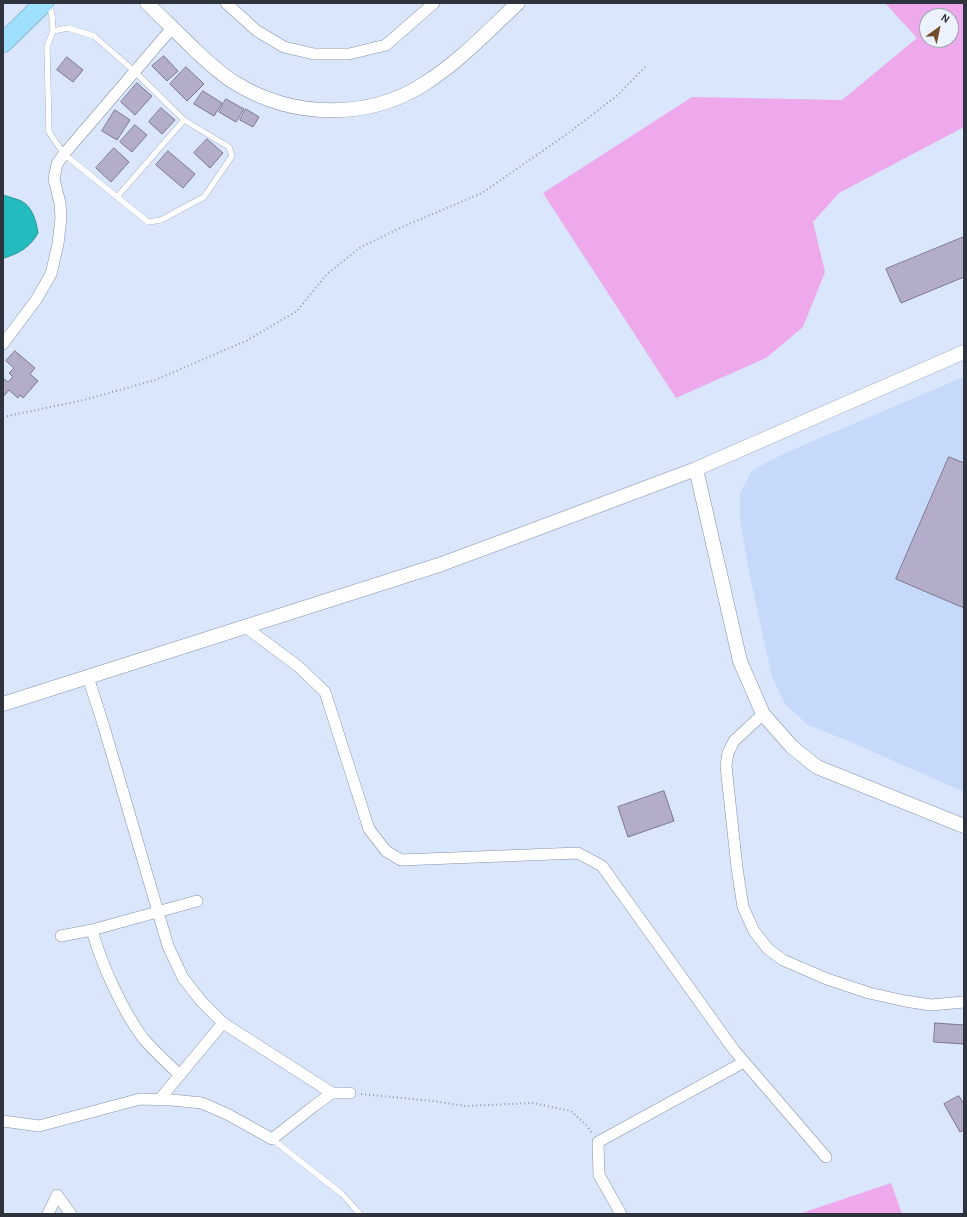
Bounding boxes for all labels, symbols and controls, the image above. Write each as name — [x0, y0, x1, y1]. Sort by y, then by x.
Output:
north arrow — [919, 8, 959, 48]
text: N — [939, 12, 951, 25]

